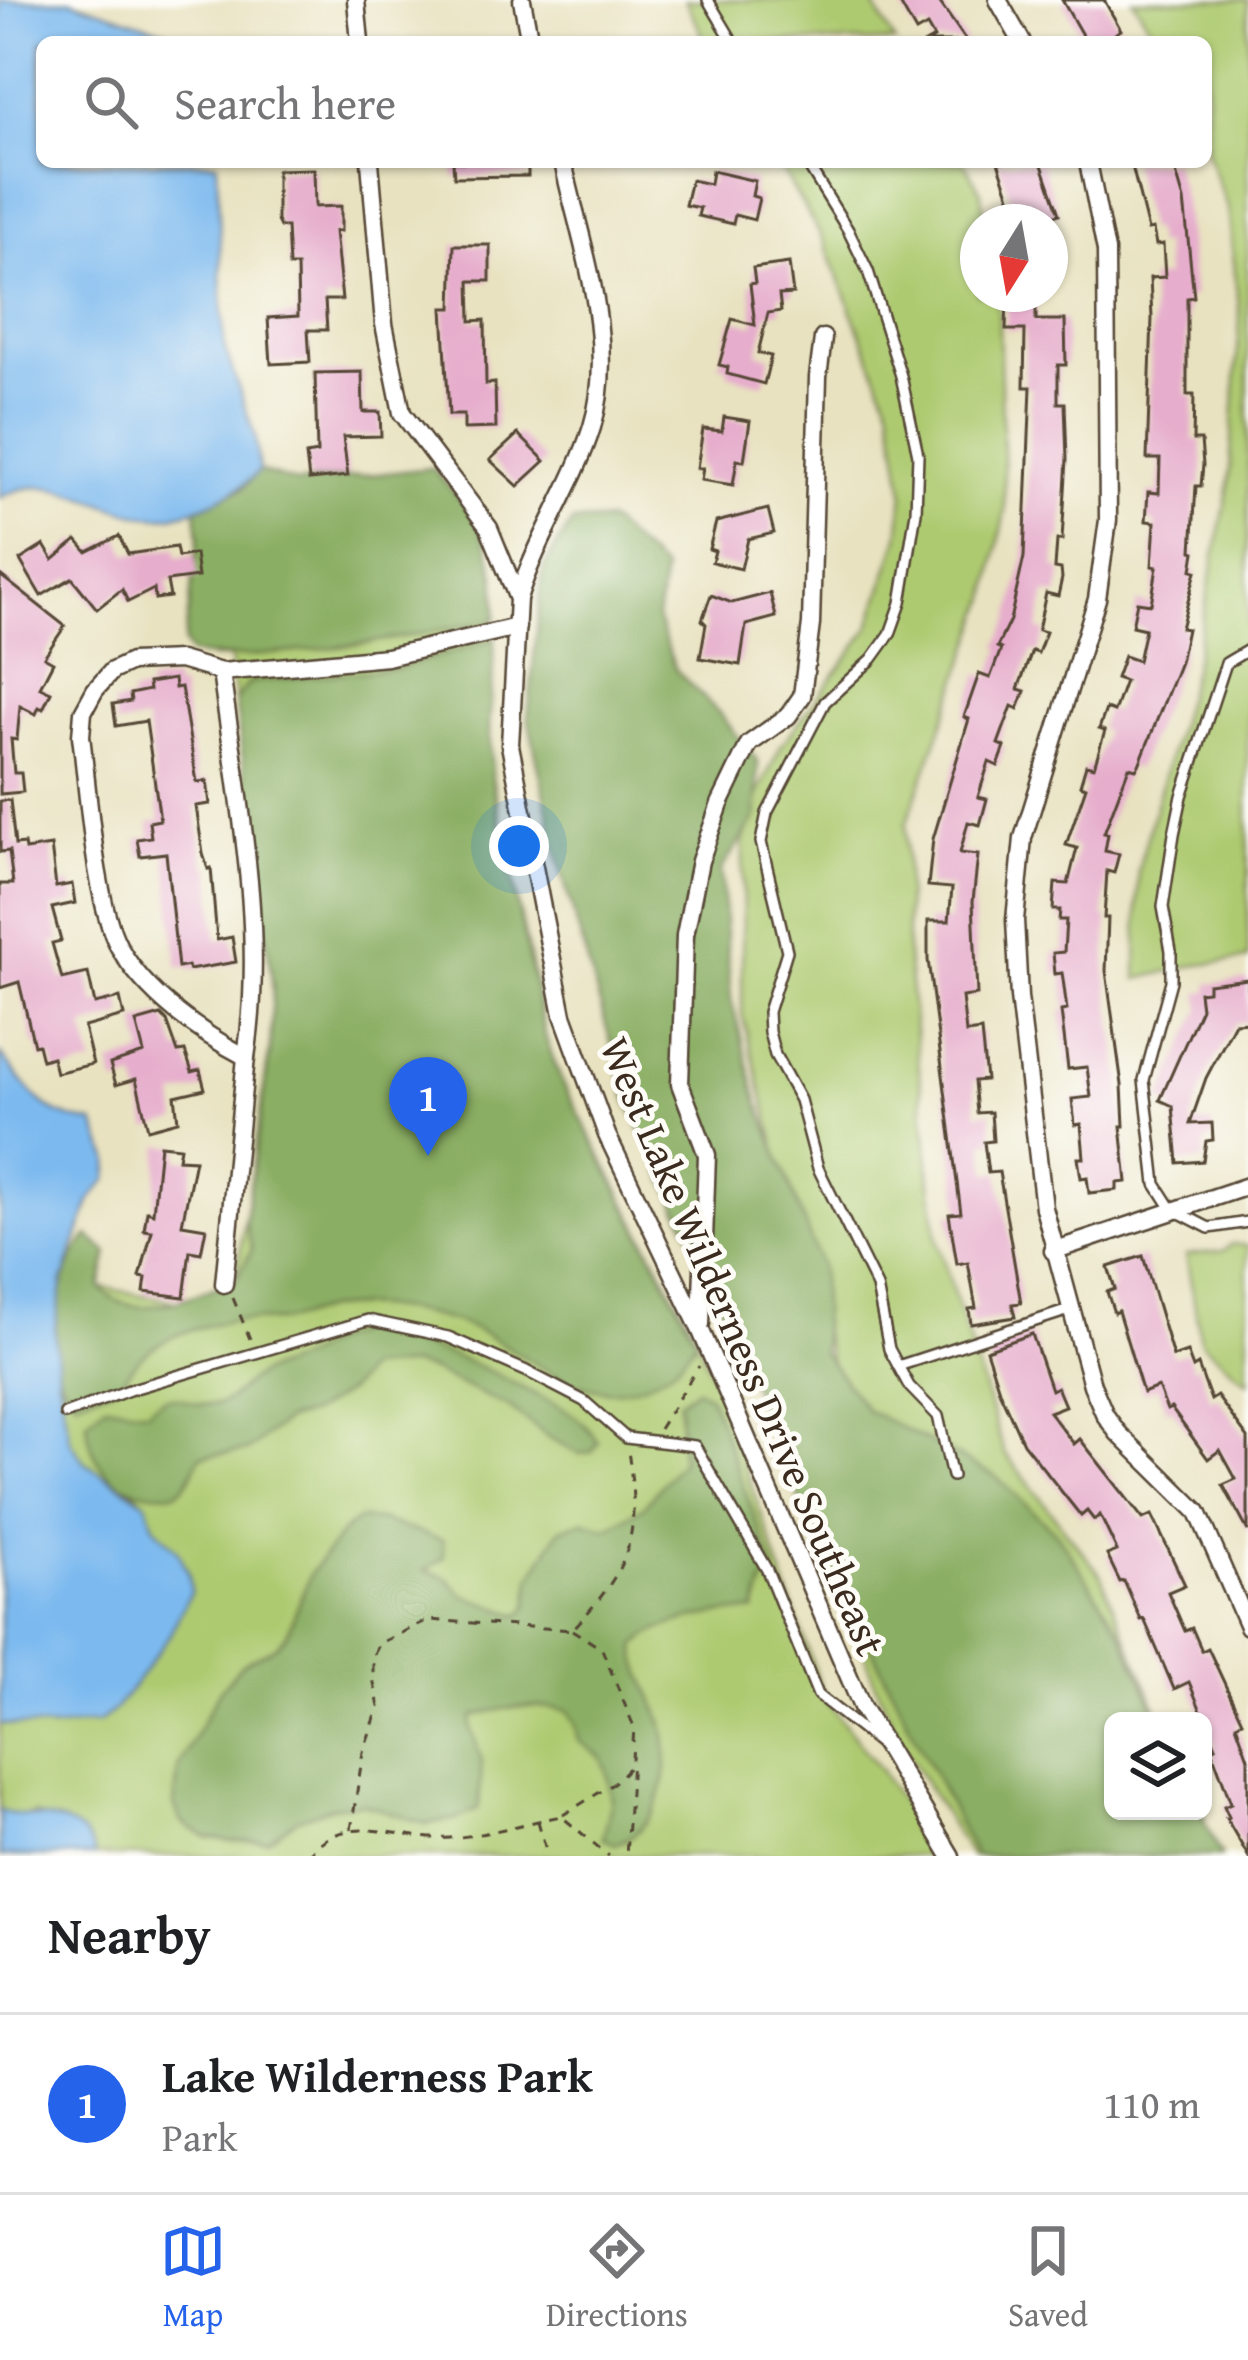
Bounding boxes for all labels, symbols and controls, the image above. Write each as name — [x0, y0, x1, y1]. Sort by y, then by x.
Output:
search box — [36, 36, 1212, 168]
icon: search — [78, 69, 144, 135]
text: Search here — [174, 70, 396, 135]
north arrow — [960, 204, 1068, 312]
your location — [489, 816, 549, 876]
street label: West Lake Wilderness Drive Southeast — [586, 1027, 902, 1665]
pin: 1 — [389, 1057, 467, 1156]
map controls — [1104, 1712, 1212, 1820]
button: layers — [1104, 1712, 1212, 1820]
text: Nearby — [48, 1897, 211, 1972]
text: Lake Wilderness Park — [162, 2043, 593, 2108]
text: 1 — [77, 2075, 97, 2132]
text: 110 m — [1103, 2075, 1200, 2132]
text: Park — [162, 2108, 237, 2165]
tab: Map — [160, 2218, 226, 2338]
tab: Directions — [546, 2218, 688, 2338]
tab: Saved — [1008, 2218, 1088, 2338]

